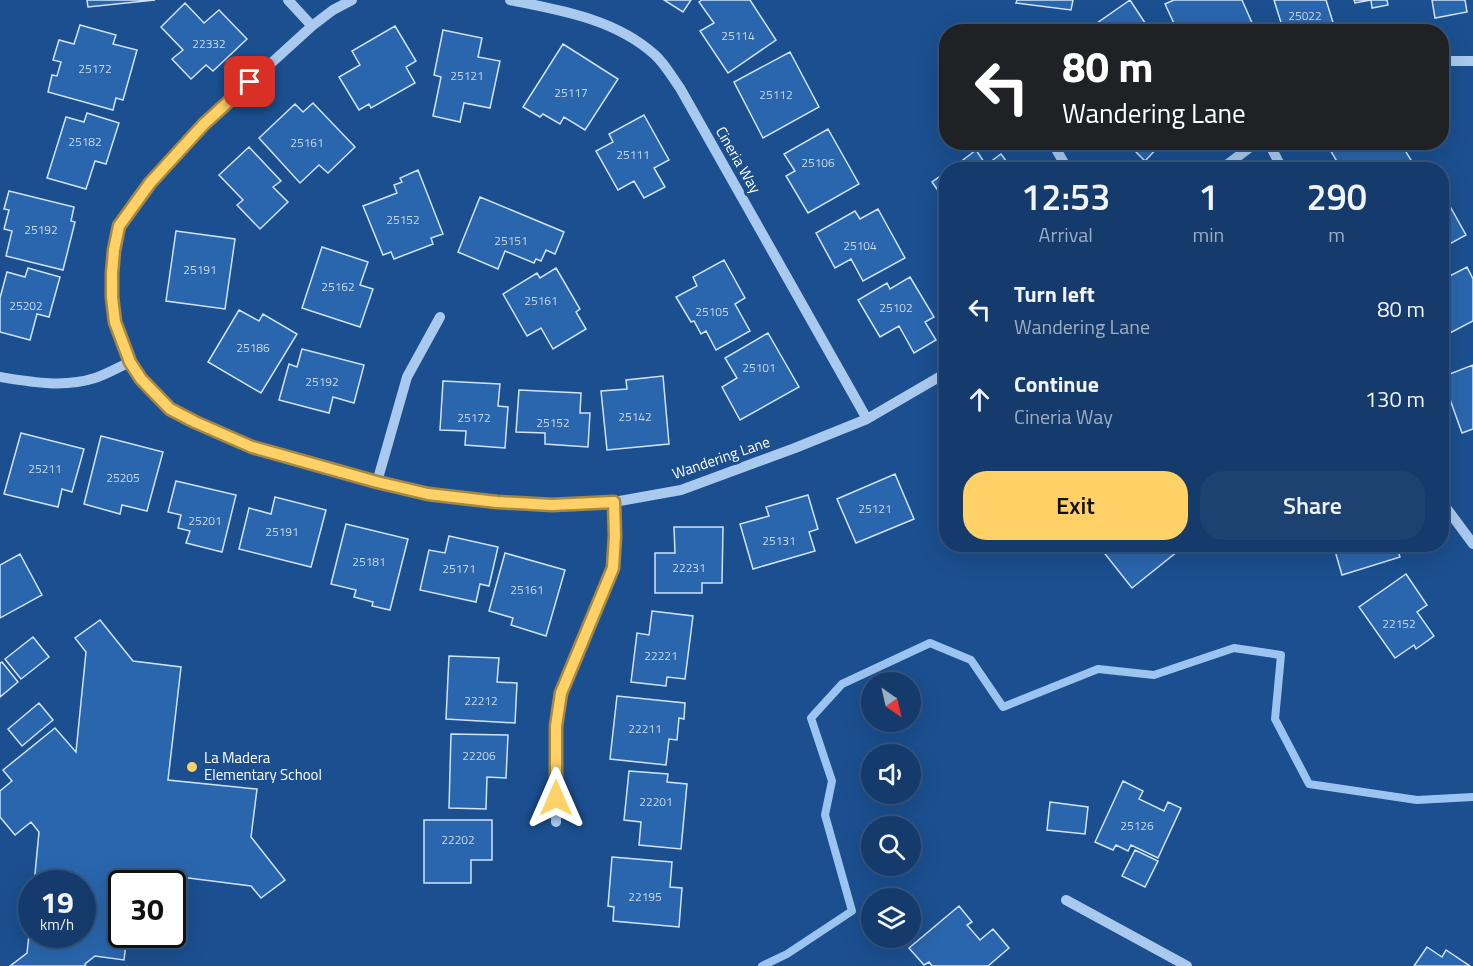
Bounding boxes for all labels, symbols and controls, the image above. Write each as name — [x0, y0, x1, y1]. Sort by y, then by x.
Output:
house number: 25022 — [1288, 6, 1322, 25]
house number: 25114 — [721, 26, 755, 45]
house number: 22332 — [192, 34, 226, 53]
text: 80 m — [1062, 34, 1154, 98]
icon: left — [963, 48, 1041, 126]
pin — [224, 56, 275, 107]
house number: 25172 — [78, 59, 112, 78]
icon: arrive — [233, 65, 266, 98]
house number: 25121 — [450, 66, 484, 85]
house number: 25117 — [554, 83, 588, 102]
house number: 25112 — [759, 85, 793, 104]
text: Wandering Lane — [1062, 92, 1246, 133]
street label: Cineria Way — [710, 122, 767, 198]
house number: 25182 — [68, 132, 102, 151]
house number: 25161 — [290, 133, 324, 152]
house number: 25111 — [616, 145, 650, 164]
house number: 25106 — [801, 153, 835, 172]
text: 12:53 — [1021, 169, 1110, 224]
text: 1 — [1198, 169, 1218, 224]
text: 290 — [1306, 169, 1367, 224]
house number: 25152 — [386, 210, 420, 229]
text: Arrival — [1039, 219, 1093, 250]
text: min — [1192, 219, 1224, 250]
text: m — [1328, 219, 1345, 250]
house number: 25192 — [24, 220, 58, 239]
house number: 25151 — [494, 231, 528, 250]
house number: 25104 — [843, 236, 877, 255]
house number: 25191 — [183, 260, 217, 279]
house number: 25162 — [321, 277, 355, 296]
text: Turn left — [1014, 277, 1095, 311]
house number: 25161 — [524, 291, 558, 310]
text: 80 m — [1377, 292, 1425, 326]
icon: left — [963, 293, 996, 326]
house number: 25202 — [9, 296, 43, 315]
house number: 25102 — [879, 298, 913, 317]
house number: 25105 — [695, 302, 729, 321]
text: Wandering Lane — [1014, 311, 1150, 342]
house number: 25186 — [236, 338, 270, 357]
house number: 25101 — [742, 358, 776, 377]
text: Continue — [1014, 367, 1099, 401]
house number: 25192 — [305, 372, 339, 391]
text: 130 m — [1365, 382, 1425, 416]
icon: ahead — [963, 383, 996, 416]
text: Cineria Way — [1014, 401, 1113, 432]
house number: 25142 — [618, 407, 652, 426]
house number: 25172 — [457, 408, 491, 427]
house number: 25152 — [536, 413, 570, 432]
street label: Wandering Lane — [669, 430, 773, 485]
house number: 25211 — [28, 459, 62, 478]
house number: 25205 — [106, 468, 140, 487]
button: Exit — [963, 471, 1188, 540]
button: Share — [1200, 471, 1425, 540]
house number: 25121 — [858, 499, 892, 518]
house number: 25201 — [188, 511, 222, 530]
house number: 25191 — [265, 522, 299, 541]
house number: 25131 — [762, 531, 796, 550]
house number: 25181 — [352, 552, 386, 571]
house number: 22231 — [672, 558, 706, 577]
house number: 25171 — [442, 559, 476, 578]
house number: 25161 — [510, 580, 544, 599]
house number: 22152 — [1382, 614, 1416, 633]
house number: 22221 — [644, 646, 678, 665]
north arrow — [861, 672, 921, 732]
map controls — [861, 672, 921, 948]
house number: 22212 — [464, 691, 498, 710]
house number: 22211 — [628, 719, 662, 738]
button: sound — [861, 744, 921, 804]
place label: La Madera Elementary School — [204, 746, 322, 786]
house number: 22206 — [462, 746, 496, 765]
marker: La Madera Elementary School — [185, 760, 199, 774]
position arrow — [524, 766, 588, 830]
house number: 22201 — [639, 792, 673, 811]
button: search — [861, 816, 921, 876]
house number: 25126 — [1120, 816, 1154, 835]
house number: 22202 — [441, 830, 475, 849]
speed limit sign: 30 — [108, 870, 186, 948]
text: 19 — [40, 879, 74, 925]
house number: 22195 — [628, 887, 662, 906]
button: layers — [861, 888, 921, 948]
text: km/h — [40, 913, 74, 936]

